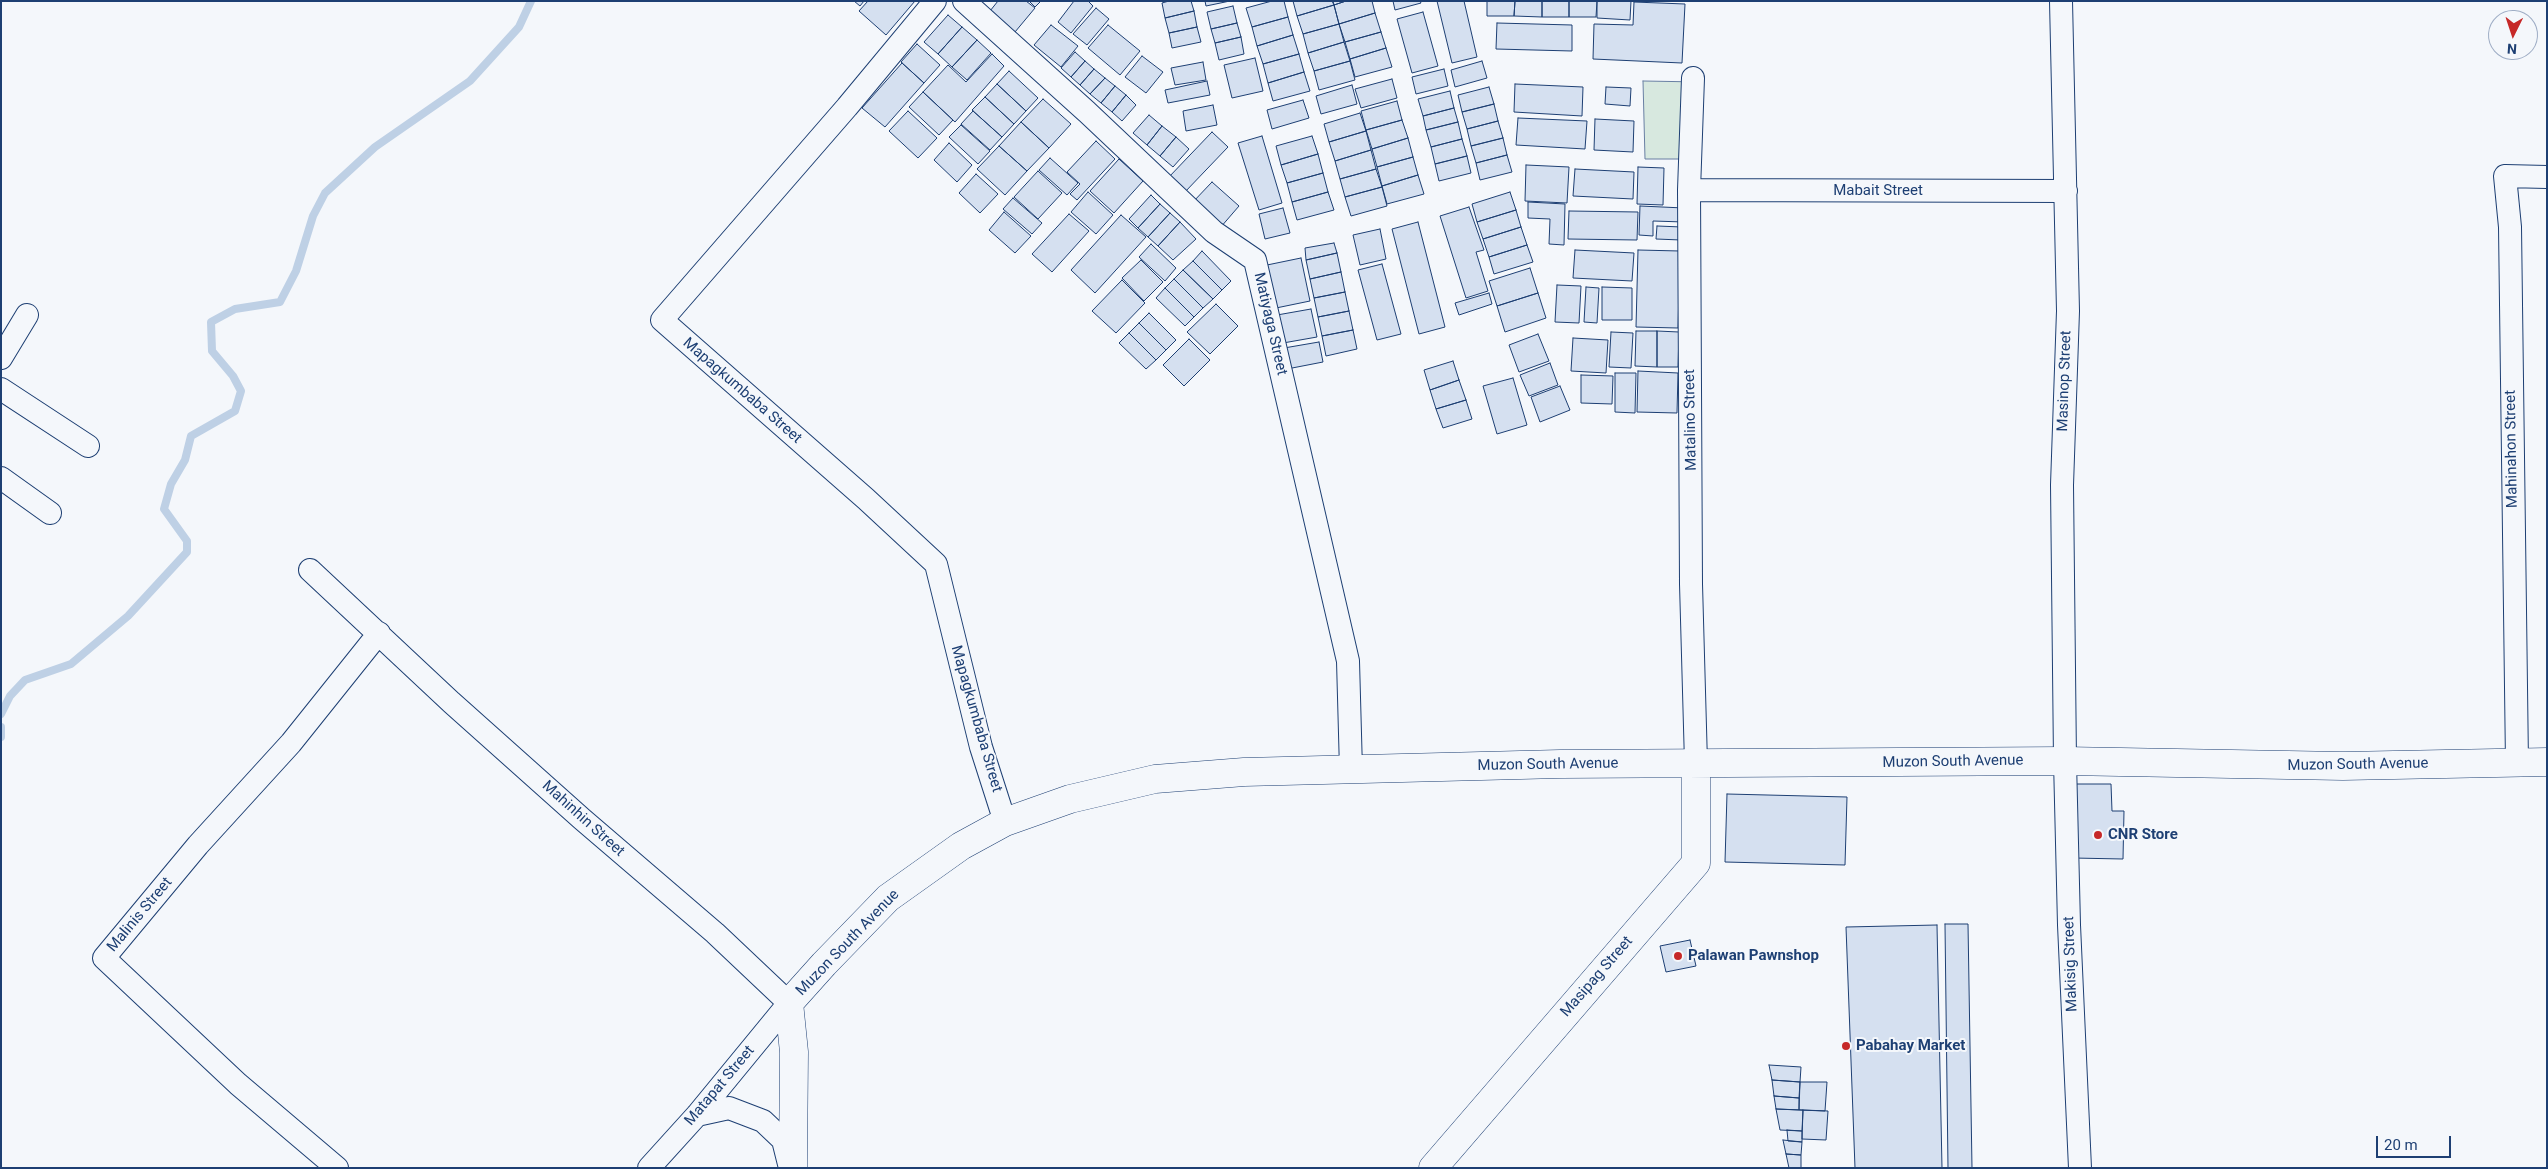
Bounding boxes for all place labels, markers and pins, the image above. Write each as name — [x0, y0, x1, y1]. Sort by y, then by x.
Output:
place label: CNR Store — [2108, 826, 2178, 844]
marker: CNR Store — [2092, 829, 2104, 841]
place label: Palawan Pawnshop — [1688, 947, 1819, 965]
marker: Palawan Pawnshop — [1672, 950, 1684, 962]
place label: Pabahay Market — [1856, 1037, 1965, 1055]
marker: Pabahay Market — [1840, 1040, 1852, 1052]

